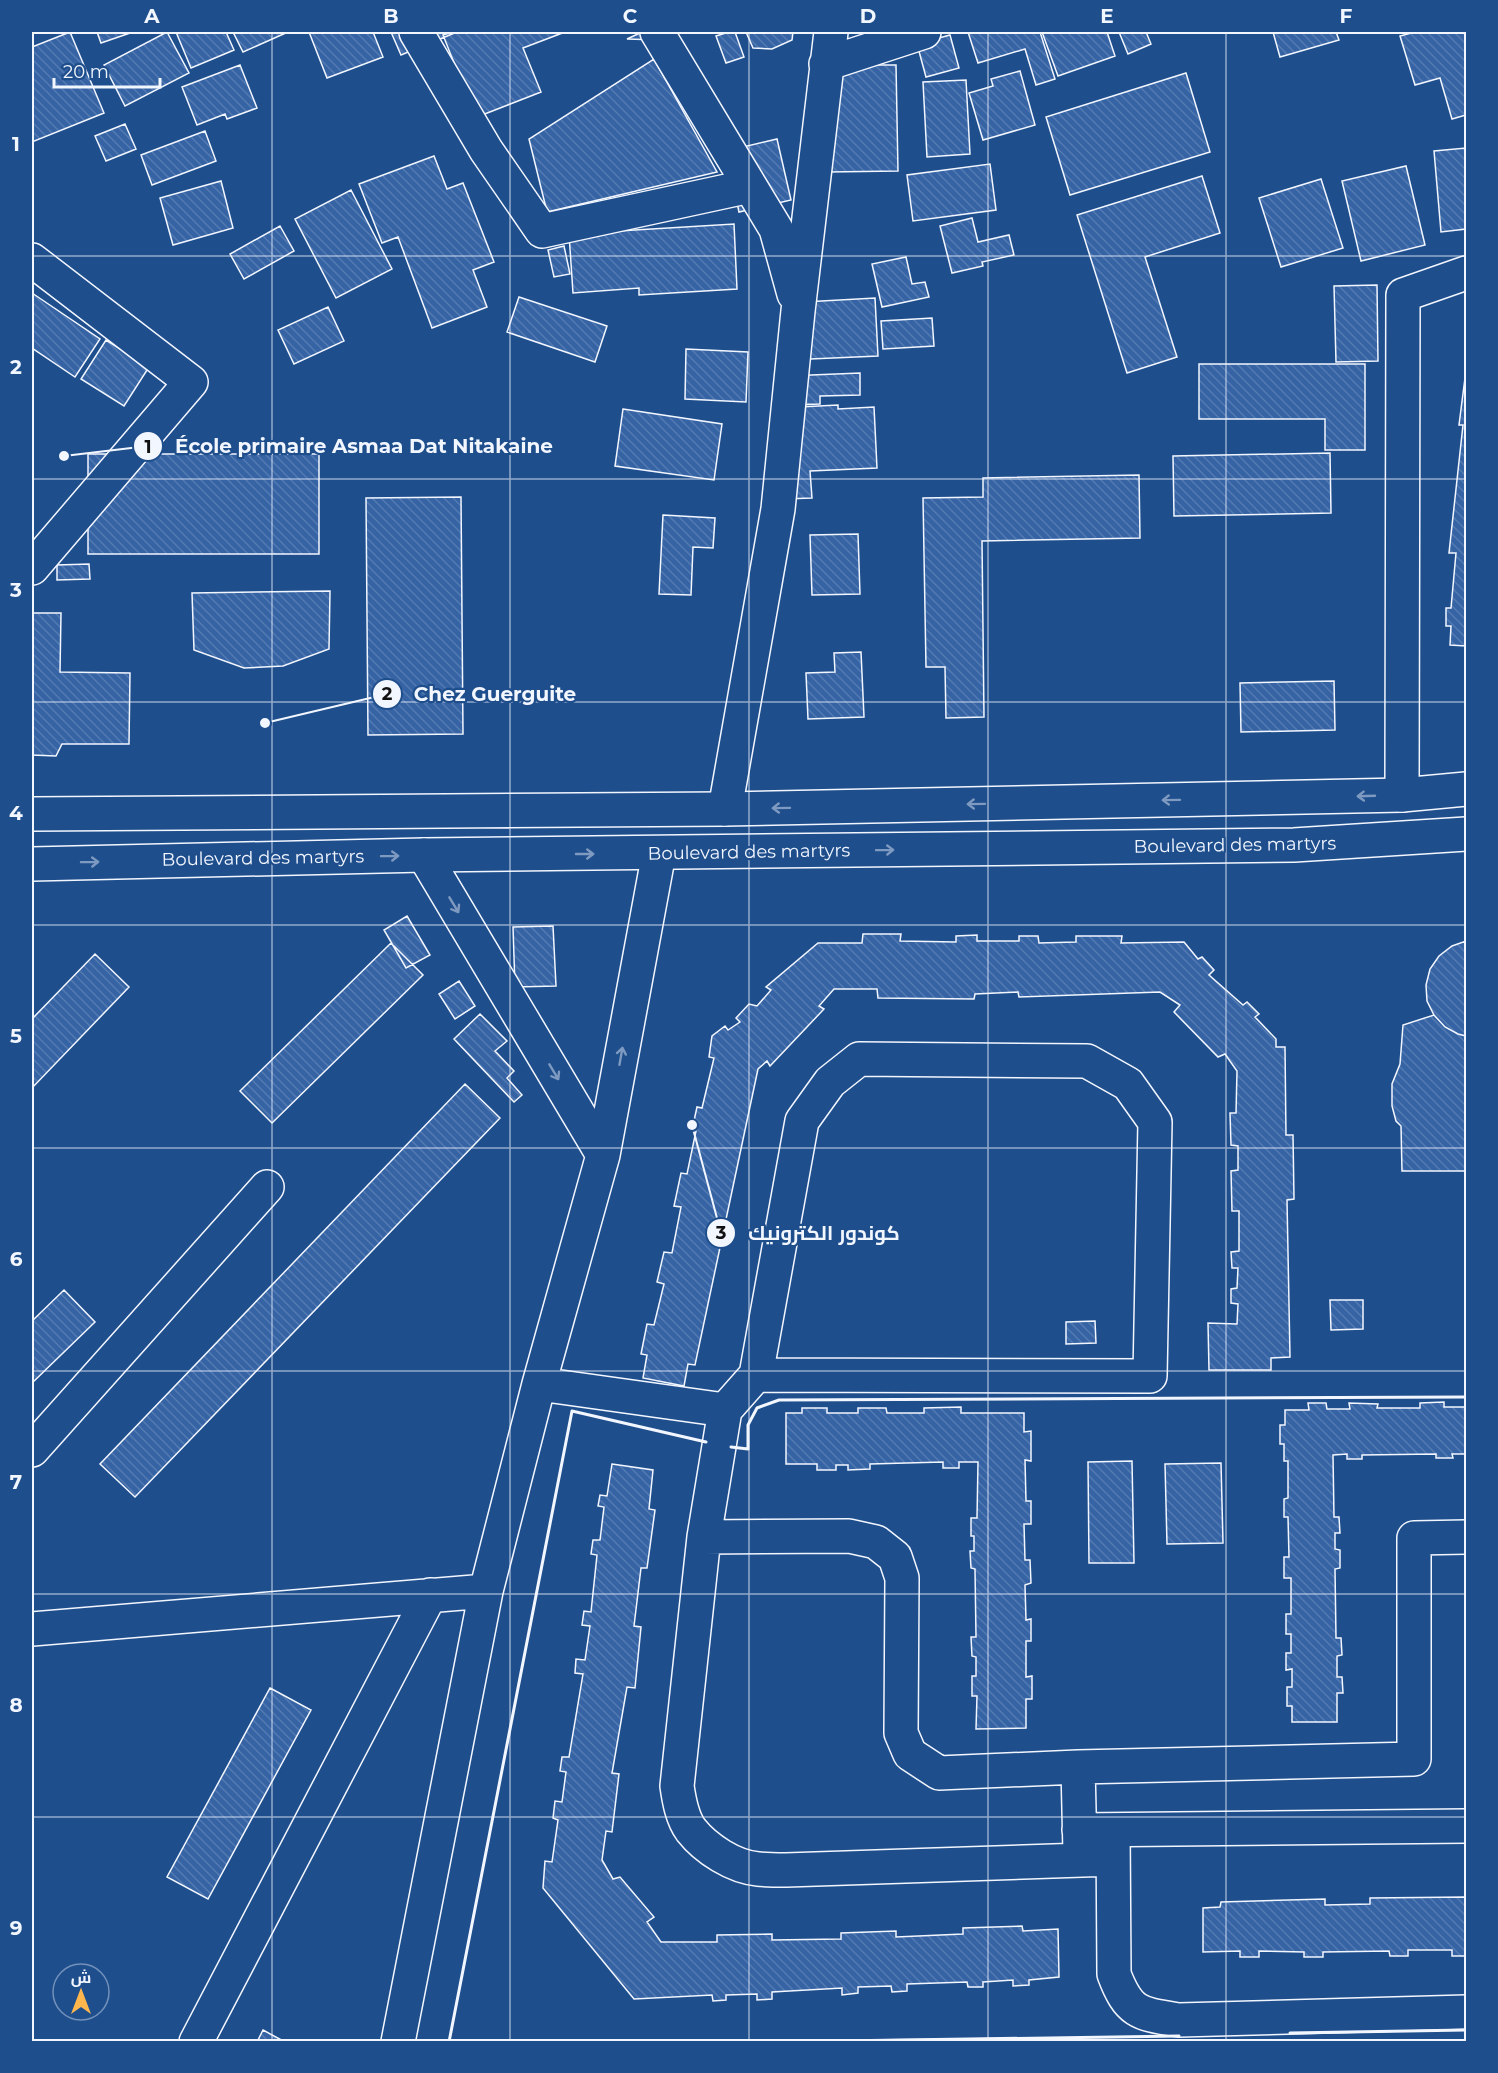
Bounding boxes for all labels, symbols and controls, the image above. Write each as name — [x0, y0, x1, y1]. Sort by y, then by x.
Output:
text: A — [143, 4, 160, 28]
text: B — [383, 4, 399, 28]
text: C — [623, 4, 638, 28]
text: D — [860, 4, 876, 28]
text: E — [1100, 4, 1114, 28]
text: F — [1340, 4, 1353, 28]
scale bar — [54, 51, 160, 89]
text: 20 m — [63, 61, 109, 83]
text: 1 — [12, 132, 20, 156]
text: 2 — [10, 355, 22, 379]
callout: École primaire Asmaa Dat Nitakaine — [133, 427, 565, 465]
text: École primaire Asmaa Dat Nitakaine — [175, 434, 553, 458]
text: 1 — [144, 436, 152, 458]
text: 3 — [9, 578, 22, 602]
callout: Chez Guerguite — [372, 675, 589, 713]
text: Chez Guerguite — [414, 682, 576, 706]
text: 2 — [382, 683, 393, 705]
one-way arrow — [1357, 790, 1377, 802]
one-way arrow — [1162, 794, 1182, 806]
one-way arrow — [967, 798, 987, 810]
text: 4 — [9, 801, 23, 825]
one-way arrow — [772, 802, 792, 813]
street label: Boulevard des martyrs — [1134, 832, 1337, 858]
street label: Boulevard des martyrs — [648, 839, 851, 865]
one-way arrow — [874, 844, 894, 856]
street label: Boulevard des martyrs — [162, 845, 365, 871]
one-way arrow — [574, 848, 594, 859]
one-way arrow — [379, 850, 399, 861]
one-way arrow — [79, 856, 99, 868]
one-way arrow — [448, 896, 460, 913]
text: 5 — [10, 1024, 22, 1048]
one-way arrow — [616, 1047, 627, 1066]
one-way arrow — [549, 1063, 560, 1081]
callout: كوندور الكترونيك — [706, 1214, 911, 1252]
text: كوندور الكترونيك — [748, 1221, 900, 1245]
text: 3 — [715, 1222, 727, 1244]
text: 6 — [10, 1247, 23, 1271]
text: 7 — [10, 1470, 22, 1494]
text: 8 — [9, 1693, 23, 1717]
text: 9 — [10, 1916, 22, 1940]
north arrow — [51, 1962, 111, 2022]
text: ش — [71, 1968, 91, 1987]

